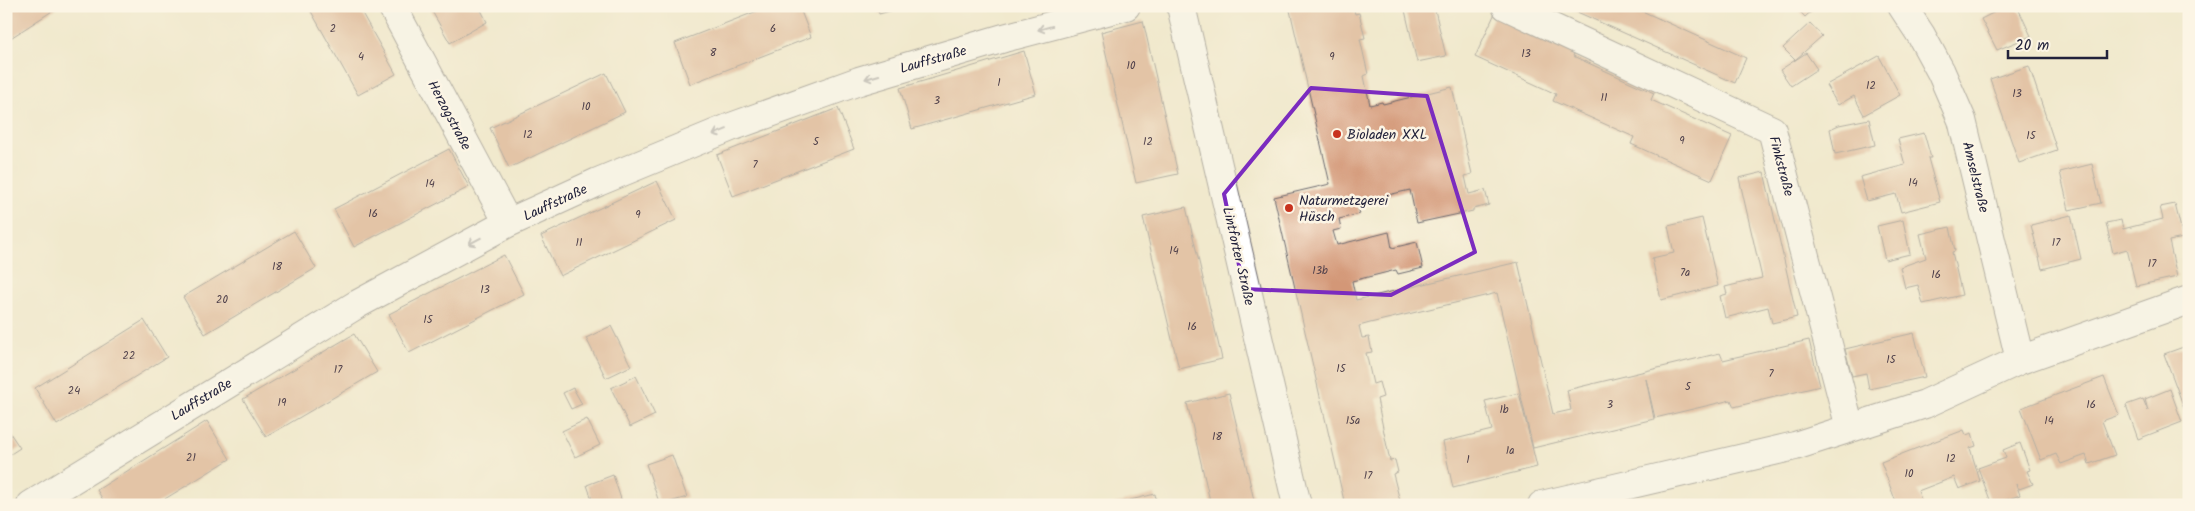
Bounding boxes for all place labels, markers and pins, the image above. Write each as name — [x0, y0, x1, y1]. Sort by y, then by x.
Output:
place label: Bioladen XXL — [1347, 124, 1427, 146]
marker: Bioladen XXL — [1331, 128, 1343, 140]
place label: Naturmetzgerei Hüsch — [1299, 190, 1389, 228]
marker: Naturmetzgerei Hüsch — [1283, 202, 1295, 214]

